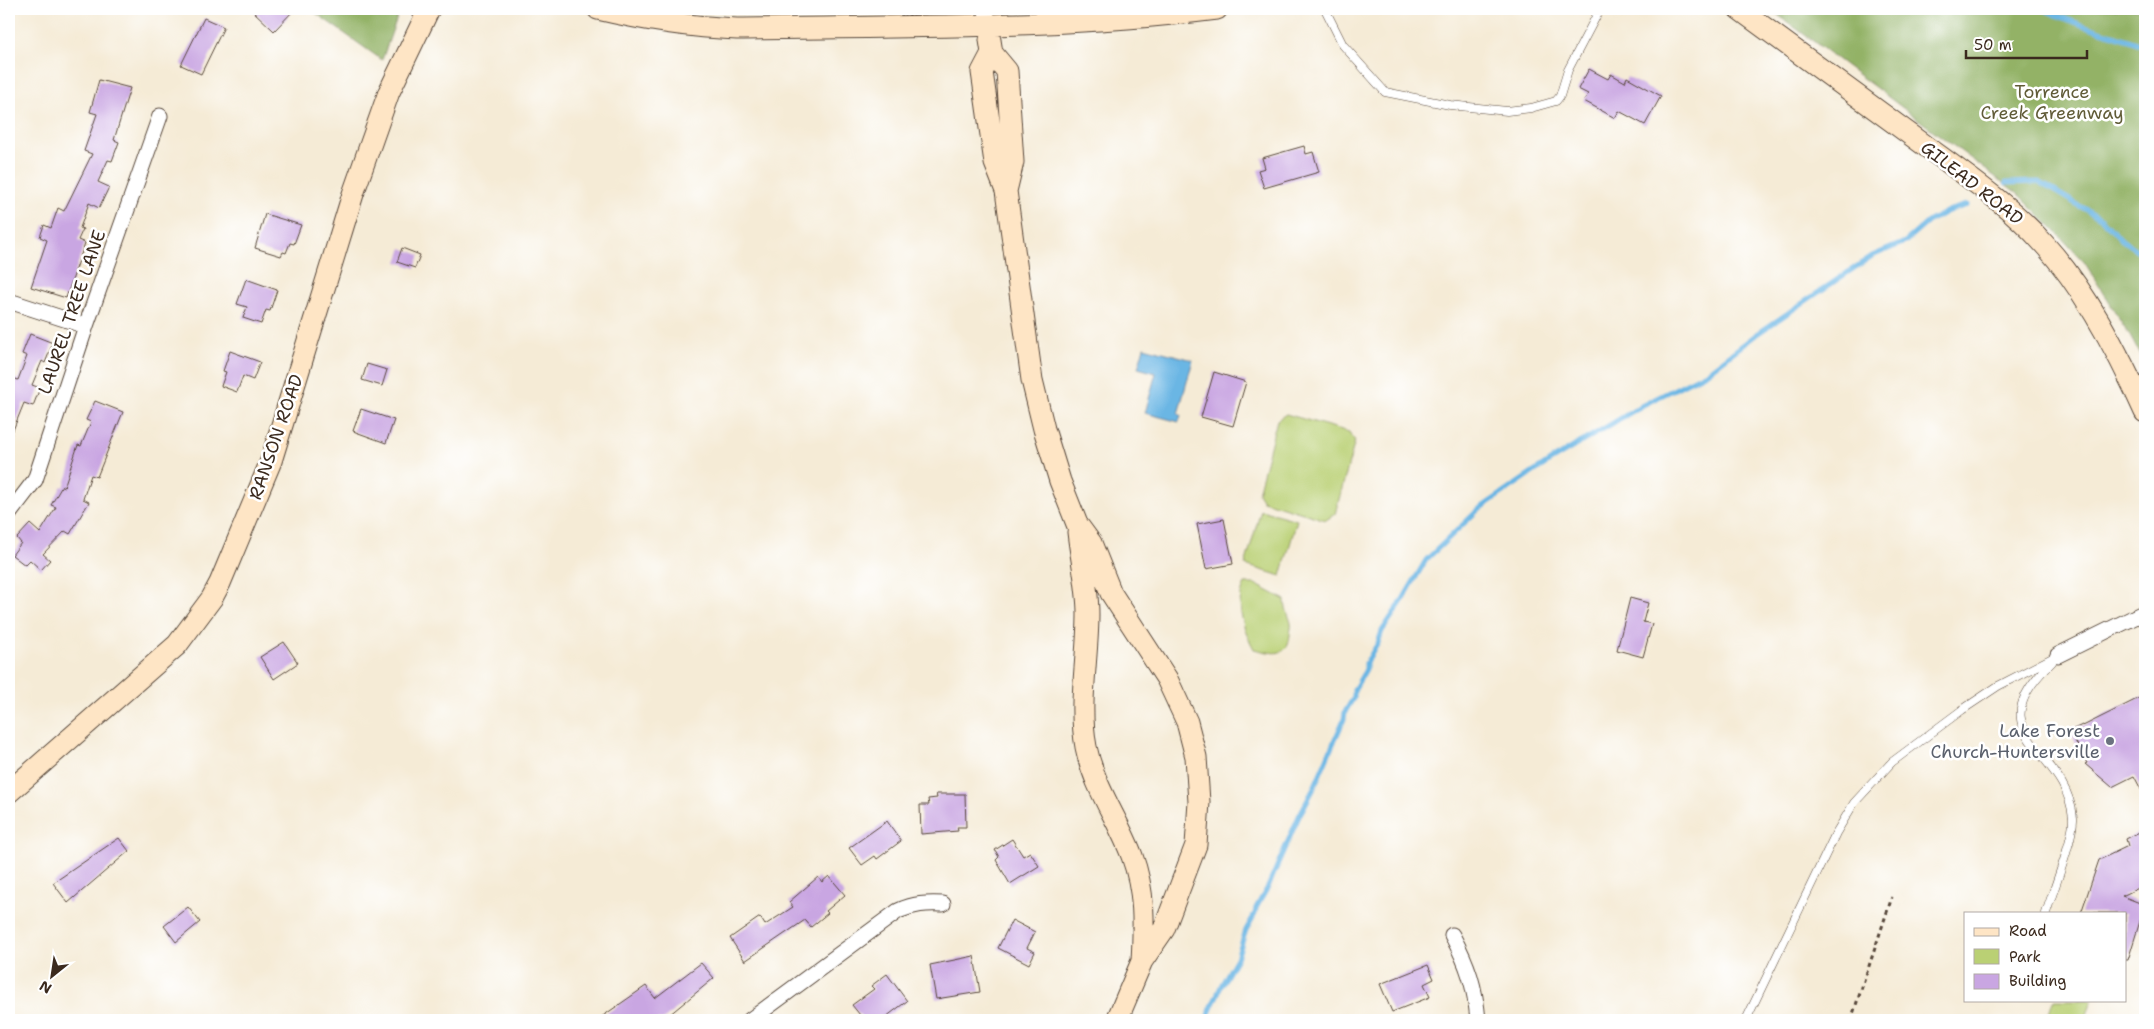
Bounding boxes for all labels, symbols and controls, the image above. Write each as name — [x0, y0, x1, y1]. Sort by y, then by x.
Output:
scale bar — [1966, 28, 2088, 60]
text: 50 m — [1974, 35, 2012, 55]
park label: Torrence Creek Greenway — [1981, 80, 2123, 125]
street label: GILEAD ROAD — [1916, 135, 2028, 231]
street label: LAUREL TREE LANE — [33, 227, 111, 397]
street label: RANSON ROAD — [243, 371, 309, 503]
place label: Lake Forest Church-Huntersville — [1930, 719, 2100, 764]
marker: Lake Forest Church-Huntersville — [2104, 735, 2116, 747]
legend — [1964, 912, 2126, 1002]
text: Road — [2009, 921, 2047, 941]
text: Park — [2009, 947, 2041, 967]
north arrow — [28, 952, 78, 1002]
text: Building — [2009, 971, 2066, 991]
text: N — [36, 977, 55, 998]

